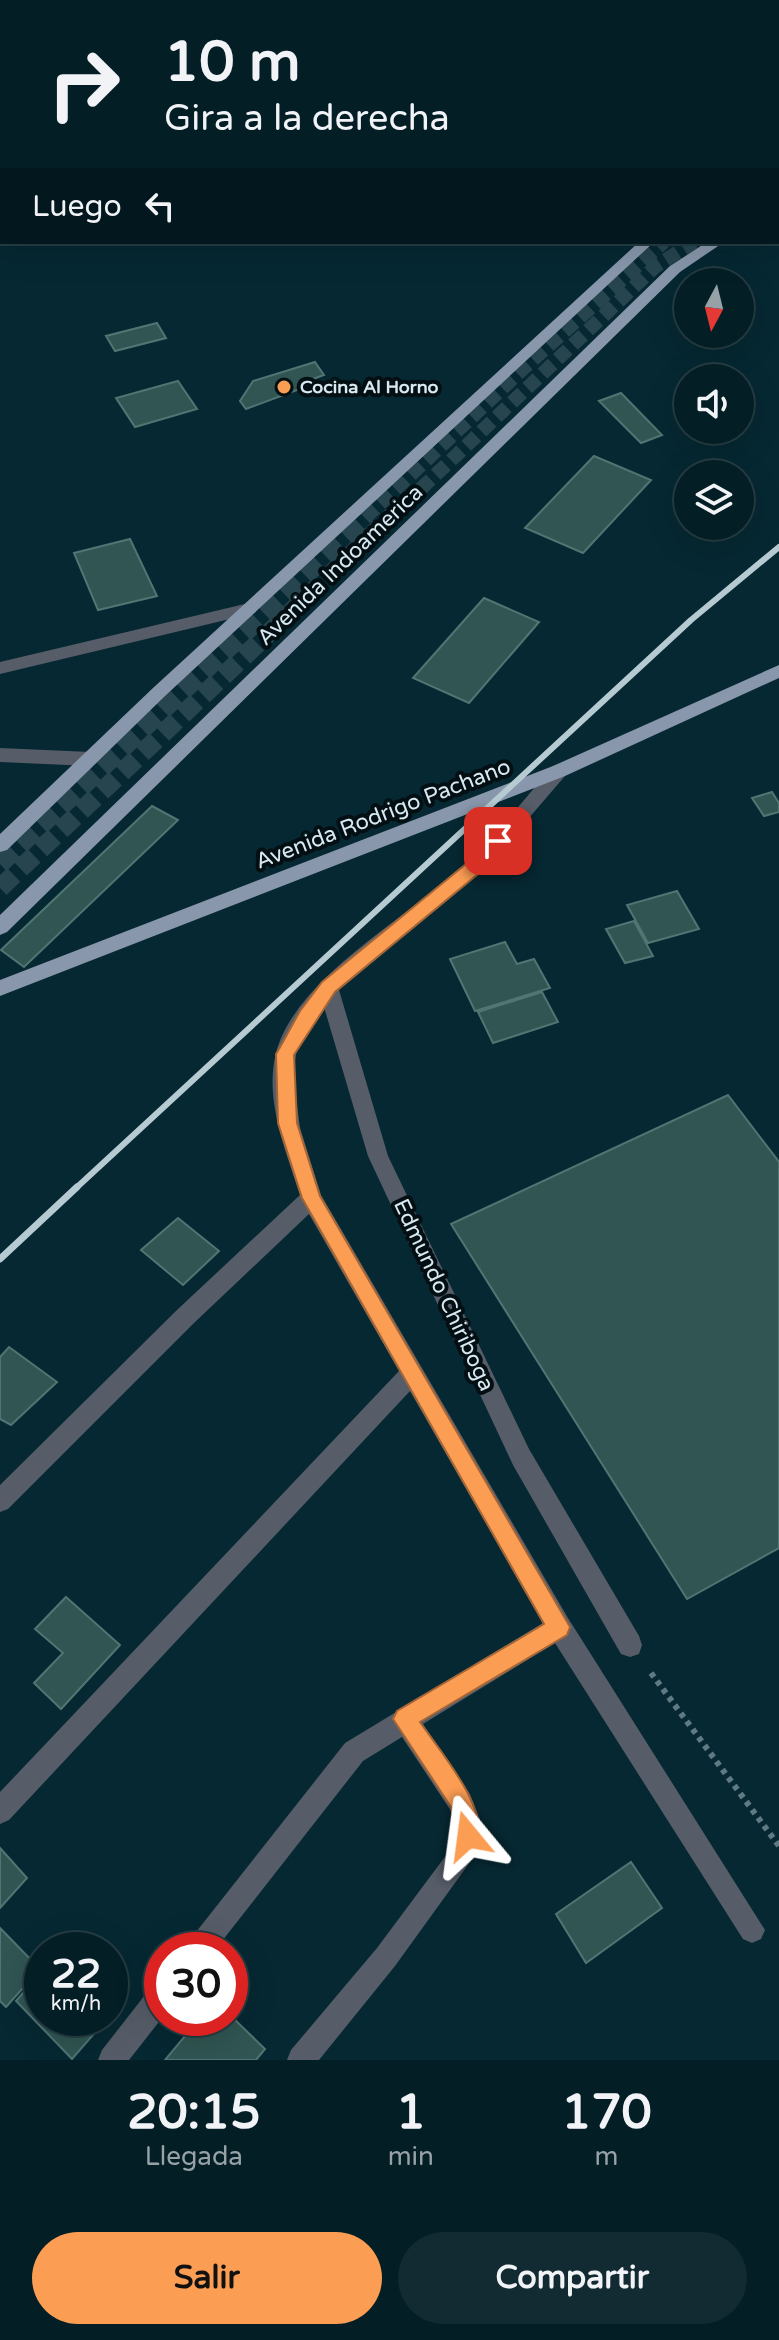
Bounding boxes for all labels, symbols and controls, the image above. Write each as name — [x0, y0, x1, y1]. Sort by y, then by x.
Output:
text: 10 m — [164, 29, 300, 96]
icon: right — [32, 32, 136, 136]
text: Gira a la derecha — [164, 97, 450, 140]
icon: left — [138, 184, 182, 228]
text: Luego — [32, 188, 122, 225]
north arrow — [674, 268, 754, 348]
map controls — [674, 268, 754, 540]
button: sound — [674, 364, 754, 444]
place label: Cocina Al Horno — [300, 376, 439, 398]
marker: Cocina Al Horno — [275, 378, 293, 396]
button: layers — [674, 460, 754, 540]
street label: Avenida Indoamerica — [252, 479, 428, 651]
street label: Avenida Rodrigo Pachano — [252, 753, 514, 875]
pin — [464, 807, 532, 875]
icon: arrive — [476, 819, 520, 863]
street label: Edmundo Chiriboga — [388, 1195, 500, 1395]
position arrow — [426, 1794, 510, 1878]
speed limit sign: 30 — [144, 1932, 248, 2036]
text: 22 — [51, 1950, 101, 1998]
text: km/h — [51, 1992, 101, 2016]
text: 20:15 — [127, 2084, 260, 2142]
text: 1 — [396, 2084, 426, 2142]
text: 170 — [561, 2084, 652, 2142]
text: Llegada — [145, 2141, 243, 2172]
text: min — [388, 2141, 434, 2172]
text: m — [595, 2141, 618, 2172]
button: Salir — [32, 2232, 382, 2324]
button: Compartir — [398, 2232, 747, 2324]

